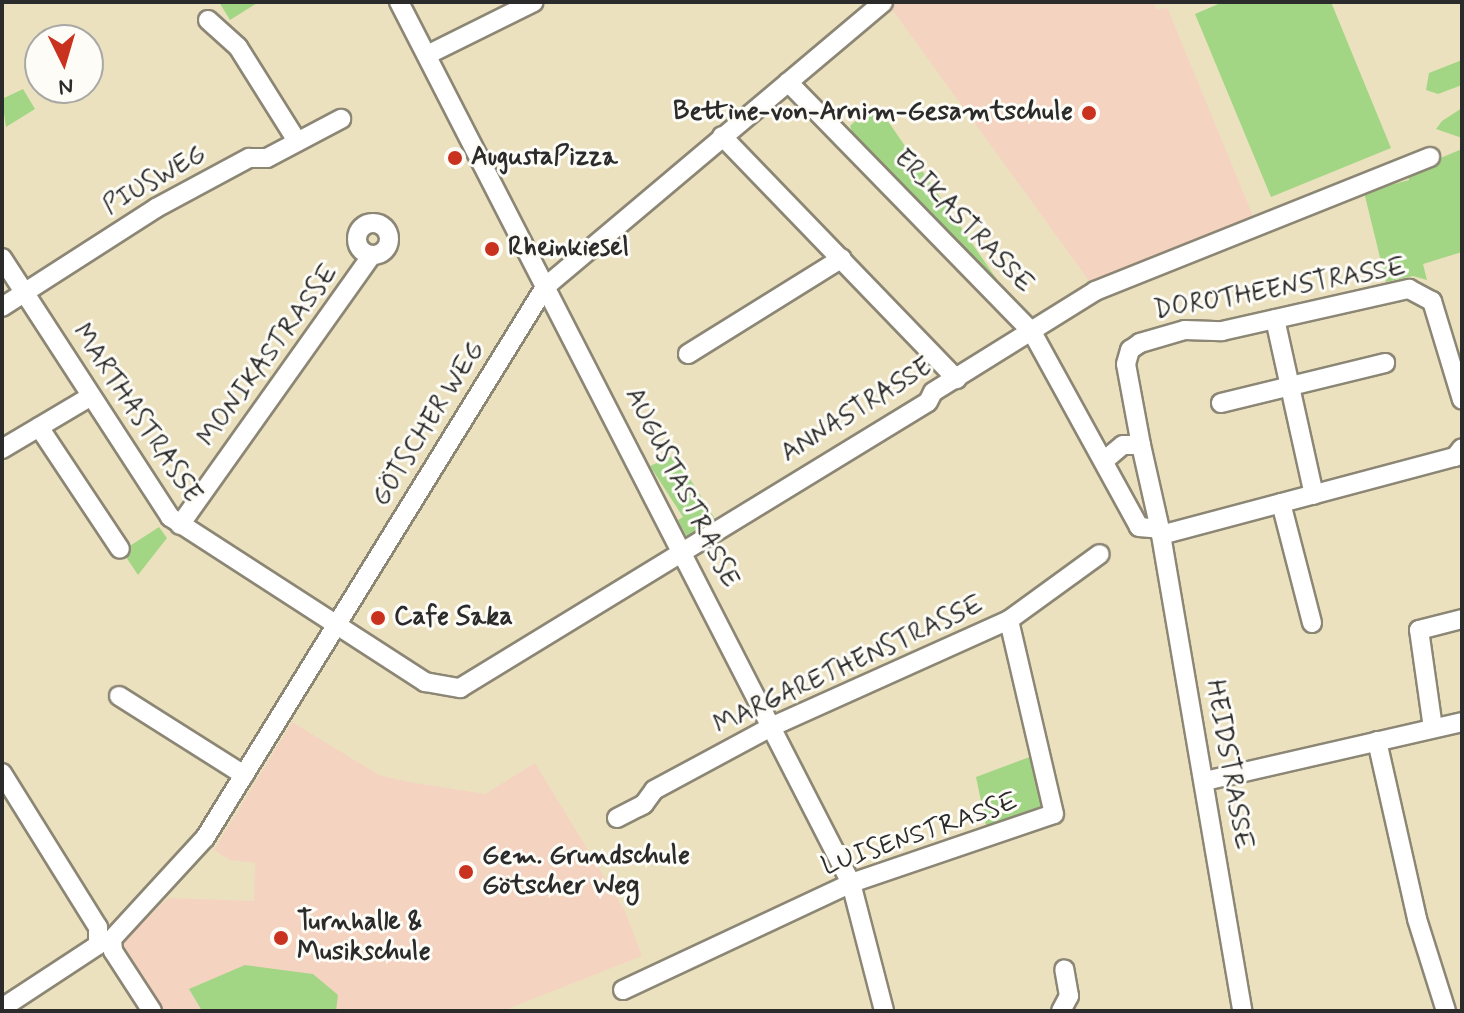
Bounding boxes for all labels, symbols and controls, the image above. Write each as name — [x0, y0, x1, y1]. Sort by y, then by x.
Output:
north arrow — [24, 24, 104, 104]
text: N — [57, 71, 74, 101]
place label: Bettine-von-Arnim-Gesamtschule — [673, 97, 1073, 129]
marker: Bettine-von-Arnim-Gesamtschule — [1080, 104, 1098, 122]
street label: PIUSWEG — [98, 139, 212, 223]
place label: AugustaPizza — [471, 142, 618, 174]
street label: ERIKASTRASSE — [887, 144, 1039, 300]
marker: AugustaPizza — [446, 149, 464, 167]
place label: Rheinkiesel — [508, 233, 629, 265]
marker: Rheinkiesel — [483, 240, 501, 258]
street label: DOROTHEENSTRASSE — [1152, 252, 1408, 328]
street label: MONIKASTRASSE — [192, 259, 346, 453]
street label: MARTHASTRASSE — [65, 319, 207, 509]
street label: GÖTSCHER WEG — [366, 336, 492, 512]
street label: ANNASTRASSE — [776, 352, 938, 470]
street label: AUGUSTASTRASSE — [617, 383, 745, 593]
street label: MARGARETHENSTRASSE — [709, 590, 989, 742]
place label: Cafe Saka — [394, 602, 511, 634]
marker: Cafe Saka — [369, 609, 387, 627]
street label: HEIDSTRASSE — [1198, 678, 1258, 852]
street label: LUISENSTRASSE — [818, 787, 1022, 883]
place label: Gem. Grundschule Götscher Weg — [482, 841, 690, 902]
marker: Gem. Grundschule Götscher Weg — [457, 863, 475, 881]
place label: Turnhalle & Musikschule — [297, 907, 431, 968]
marker: Turnhalle & Musikschule — [272, 929, 290, 947]

